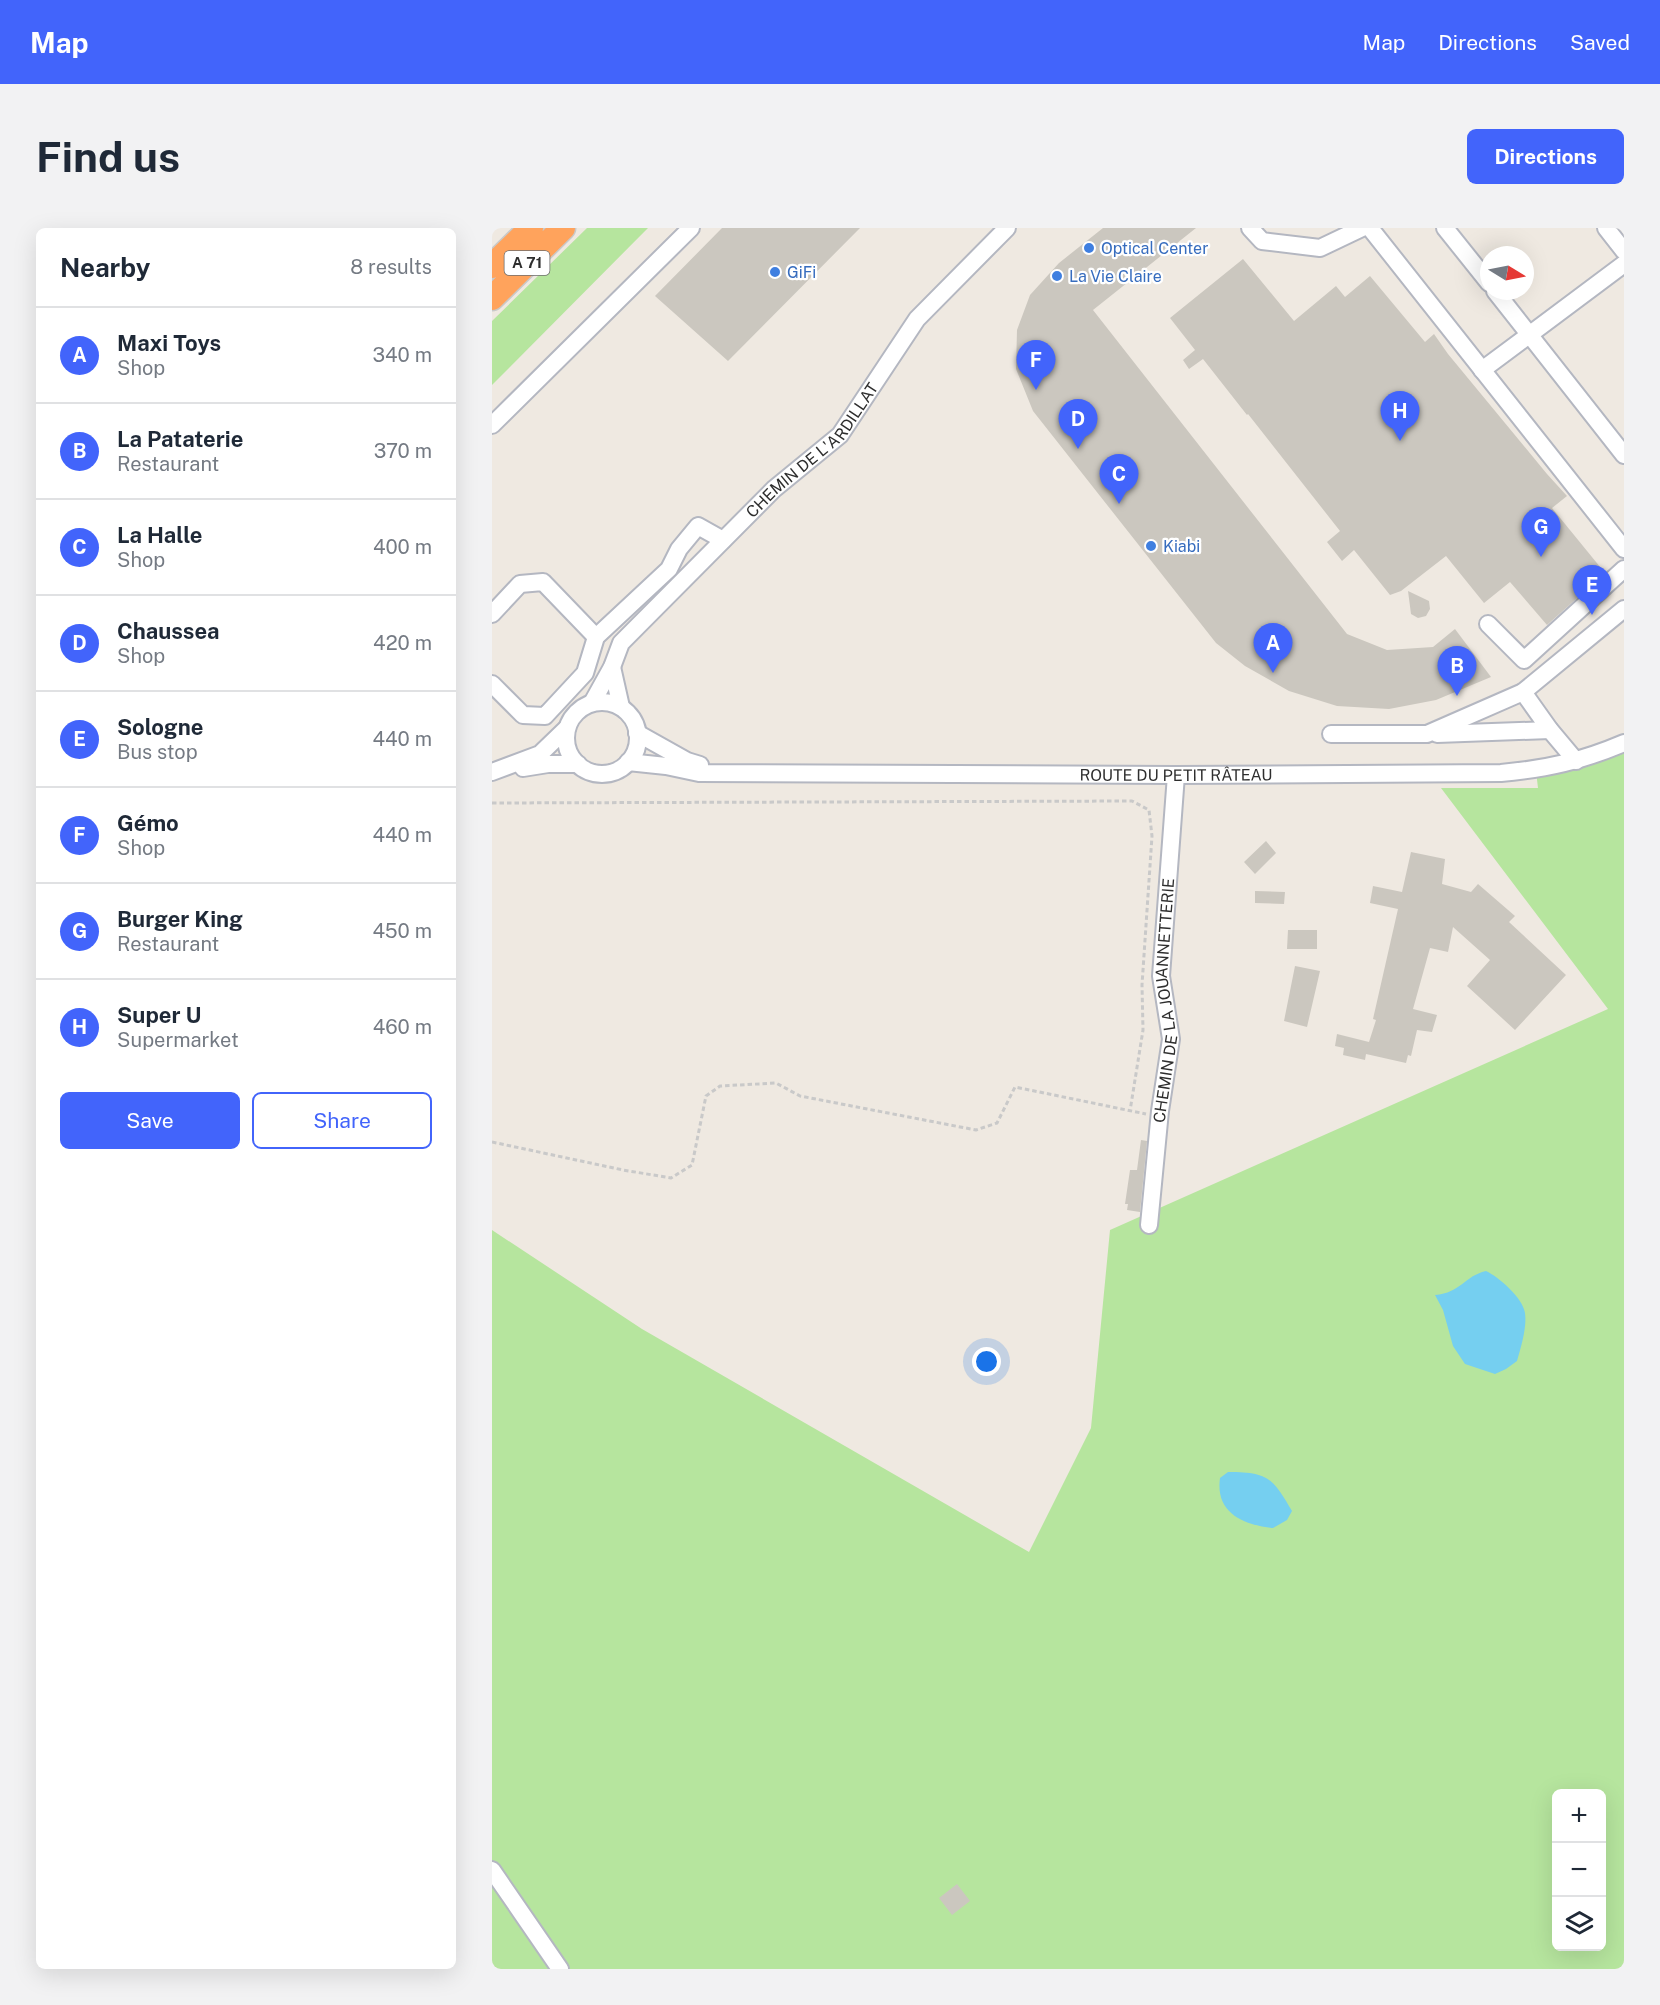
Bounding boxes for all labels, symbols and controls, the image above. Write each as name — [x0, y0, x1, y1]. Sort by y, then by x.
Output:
text: Map — [30, 26, 89, 59]
text: Map — [1363, 30, 1405, 55]
text: Directions — [1438, 30, 1537, 55]
text: Saved — [1570, 30, 1630, 55]
button: Directions — [1467, 129, 1624, 184]
text: Find us — [36, 132, 180, 181]
place label: Optical Center — [1101, 239, 1208, 258]
marker: Optical Center — [1082, 241, 1096, 255]
north arrow — [1480, 246, 1534, 300]
road number: A 71 — [504, 251, 549, 275]
text: Nearby — [60, 252, 150, 283]
text: 8 results — [350, 255, 432, 279]
place label: GiFi — [787, 263, 816, 282]
marker: GiFi — [768, 265, 782, 279]
place label: La Vie Claire — [1069, 267, 1162, 286]
marker: La Vie Claire — [1050, 269, 1064, 283]
text: Maxi Toys — [117, 330, 221, 356]
pin: F — [1016, 340, 1056, 390]
text: A — [72, 343, 87, 367]
text: 340 m — [372, 343, 432, 367]
text: Shop — [117, 356, 165, 380]
street label: CHEMIN DE L'ARDILLAT — [742, 379, 882, 522]
pin: H — [1380, 392, 1420, 441]
pin: D — [1058, 400, 1098, 449]
text: La Pataterie — [117, 426, 243, 452]
text: B — [73, 439, 86, 463]
text: 370 m — [374, 439, 432, 463]
text: Restaurant — [117, 452, 219, 476]
pin: C — [1100, 454, 1138, 504]
pin: G — [1522, 508, 1560, 557]
text: La Halle — [117, 522, 203, 548]
text: C — [72, 535, 87, 559]
text: 400 m — [373, 535, 432, 559]
place label: Kiabi — [1163, 537, 1200, 556]
marker: Kiabi — [1144, 539, 1158, 553]
text: Shop — [117, 548, 165, 572]
pin: E — [1572, 566, 1612, 615]
text: Chaussea — [117, 618, 220, 644]
pin: A — [1254, 624, 1292, 673]
text: D — [72, 631, 87, 655]
text: 420 m — [373, 631, 432, 655]
text: Shop — [117, 644, 165, 668]
pin: B — [1438, 646, 1476, 696]
text: Sologne — [117, 714, 203, 740]
text: E — [73, 727, 86, 751]
text: 440 m — [372, 727, 432, 751]
text: Bus stop — [117, 740, 198, 764]
street label: ROUTE DU PETIT RÂTEAU — [1080, 765, 1273, 785]
text: Gémo — [117, 810, 179, 836]
text: F — [73, 823, 86, 847]
text: 440 m — [372, 823, 432, 847]
text: Shop — [117, 836, 165, 860]
street label: CHEMIN DE LA JOUANNETTERIE — [1150, 877, 1182, 1124]
text: Burger King — [117, 906, 243, 932]
text: G — [72, 919, 87, 943]
text: 450 m — [372, 919, 432, 943]
text: Restaurant — [117, 932, 219, 956]
text: Super U — [117, 1002, 201, 1028]
text: H — [72, 1015, 87, 1039]
text: 460 m — [373, 1015, 432, 1039]
text: Supermarket — [117, 1028, 239, 1052]
button: Save — [60, 1092, 240, 1149]
button: Share — [252, 1092, 432, 1149]
your location — [972, 1347, 1001, 1376]
map controls — [1552, 1789, 1606, 1951]
button: + — [1552, 1789, 1606, 1843]
button: − — [1552, 1843, 1606, 1897]
button: layers — [1552, 1897, 1606, 1951]

